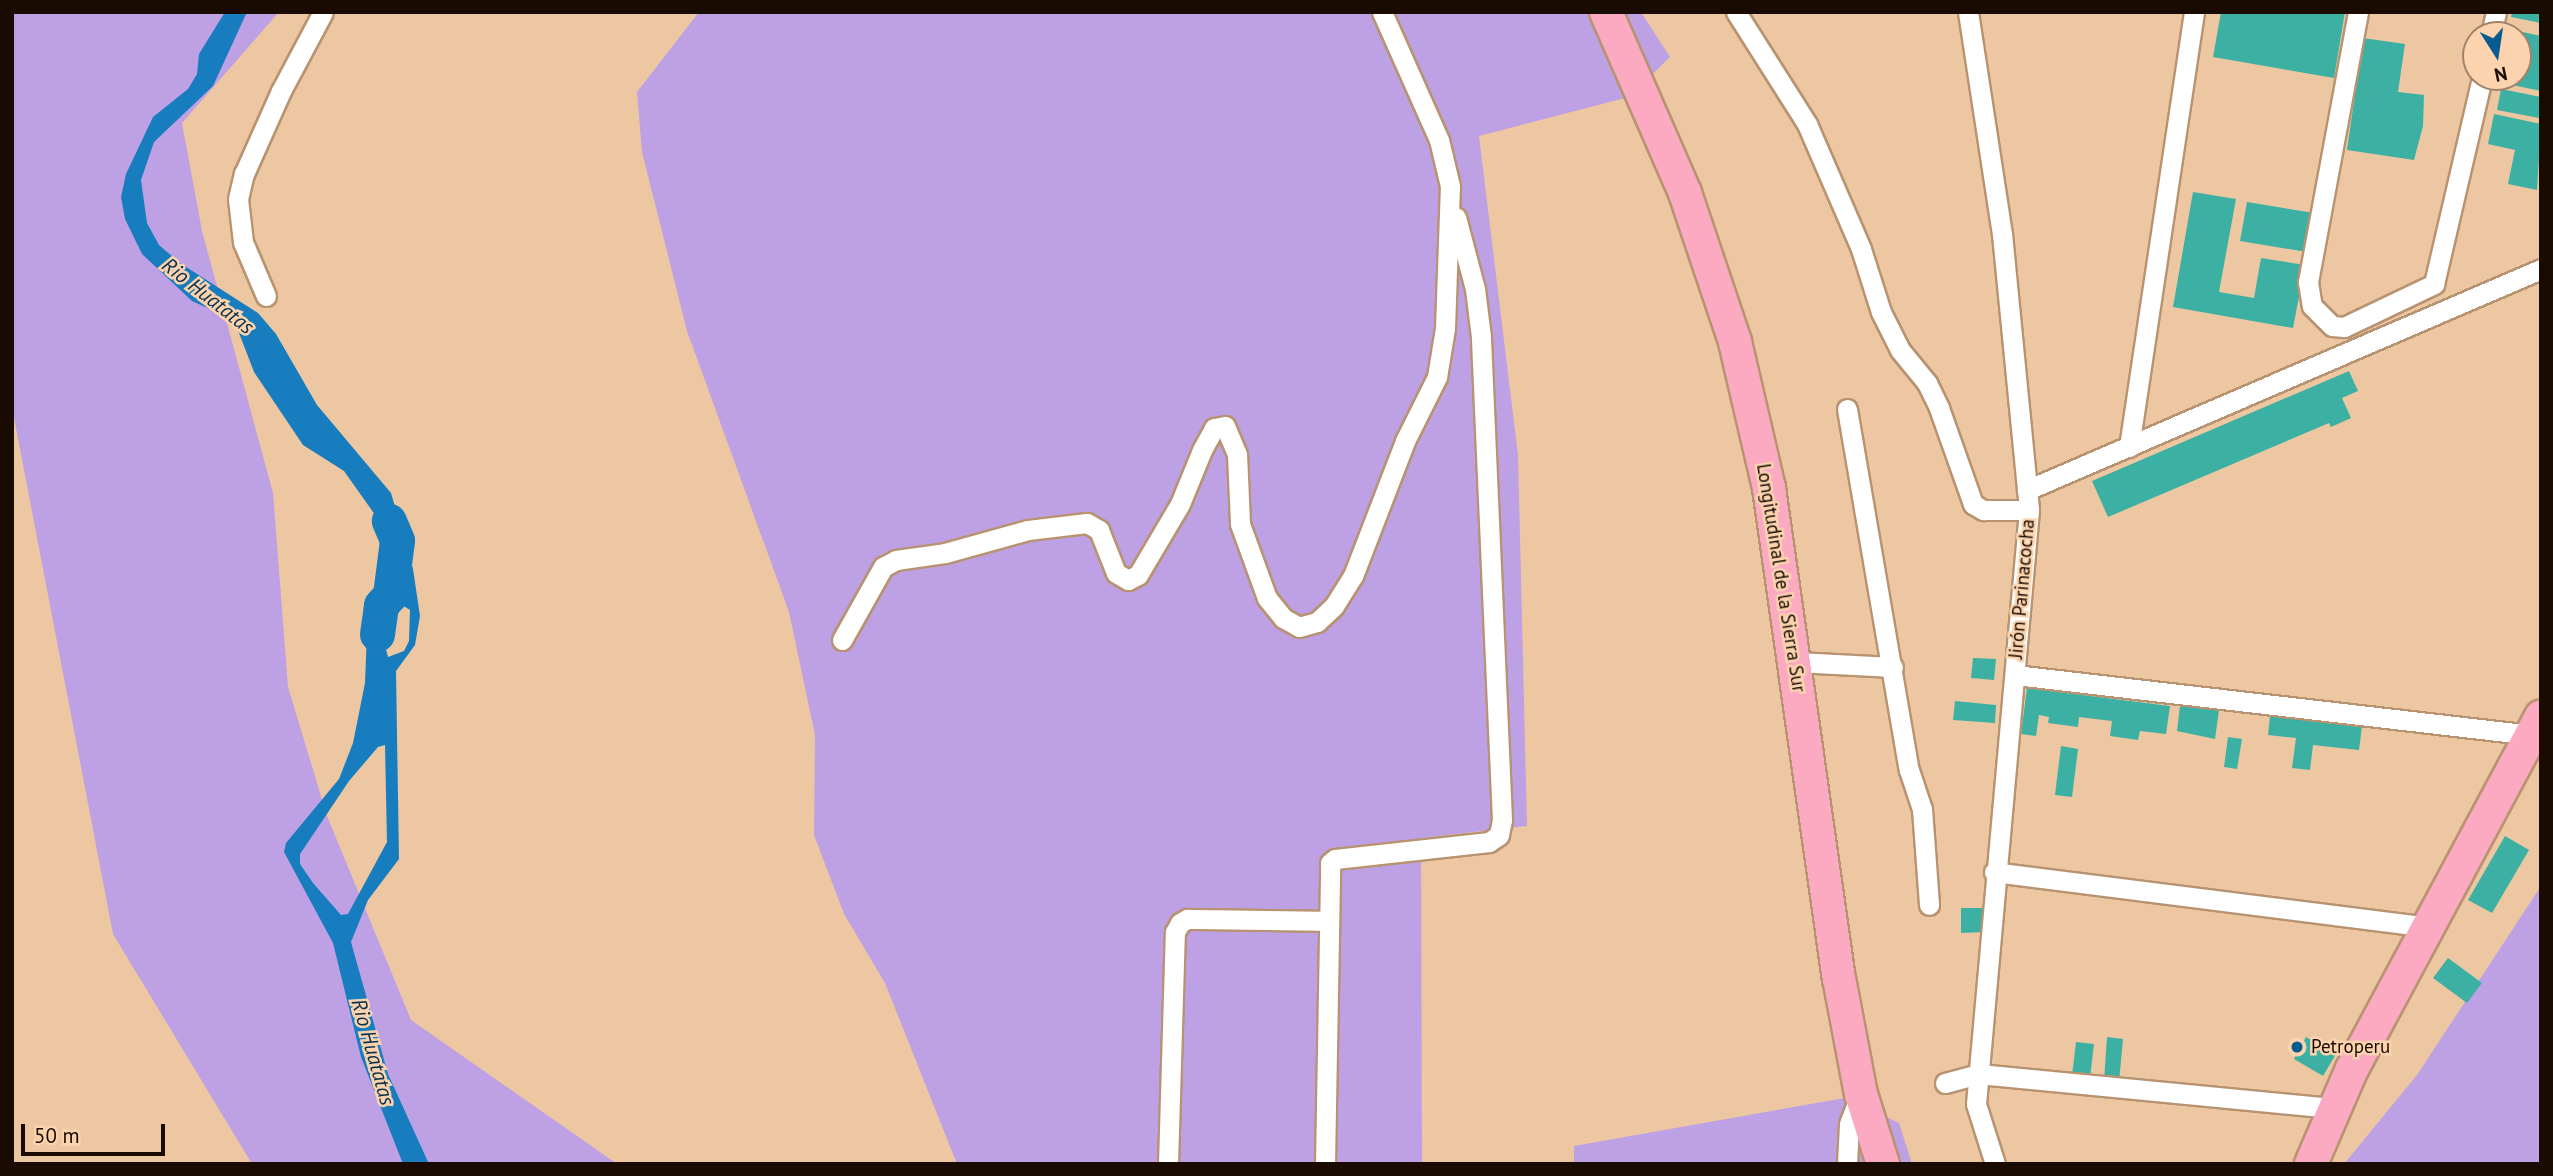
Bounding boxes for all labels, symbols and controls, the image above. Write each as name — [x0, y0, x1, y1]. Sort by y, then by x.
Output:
north arrow — [2462, 21, 2532, 91]
text: N — [2492, 62, 2510, 88]
water label: Rio Huatatas — [157, 252, 259, 340]
street label: Longitudinal de la Sierra Sur — [1752, 462, 1810, 694]
street label: Jirón Parinacocha — [2005, 518, 2039, 660]
water label: Rio Huatatas — [346, 996, 400, 1108]
place label: Petroperu — [2311, 1036, 2390, 1058]
marker: Petroperu — [2289, 1039, 2305, 1055]
scale bar — [24, 1110, 168, 1154]
text: 50 m — [34, 1122, 80, 1149]

